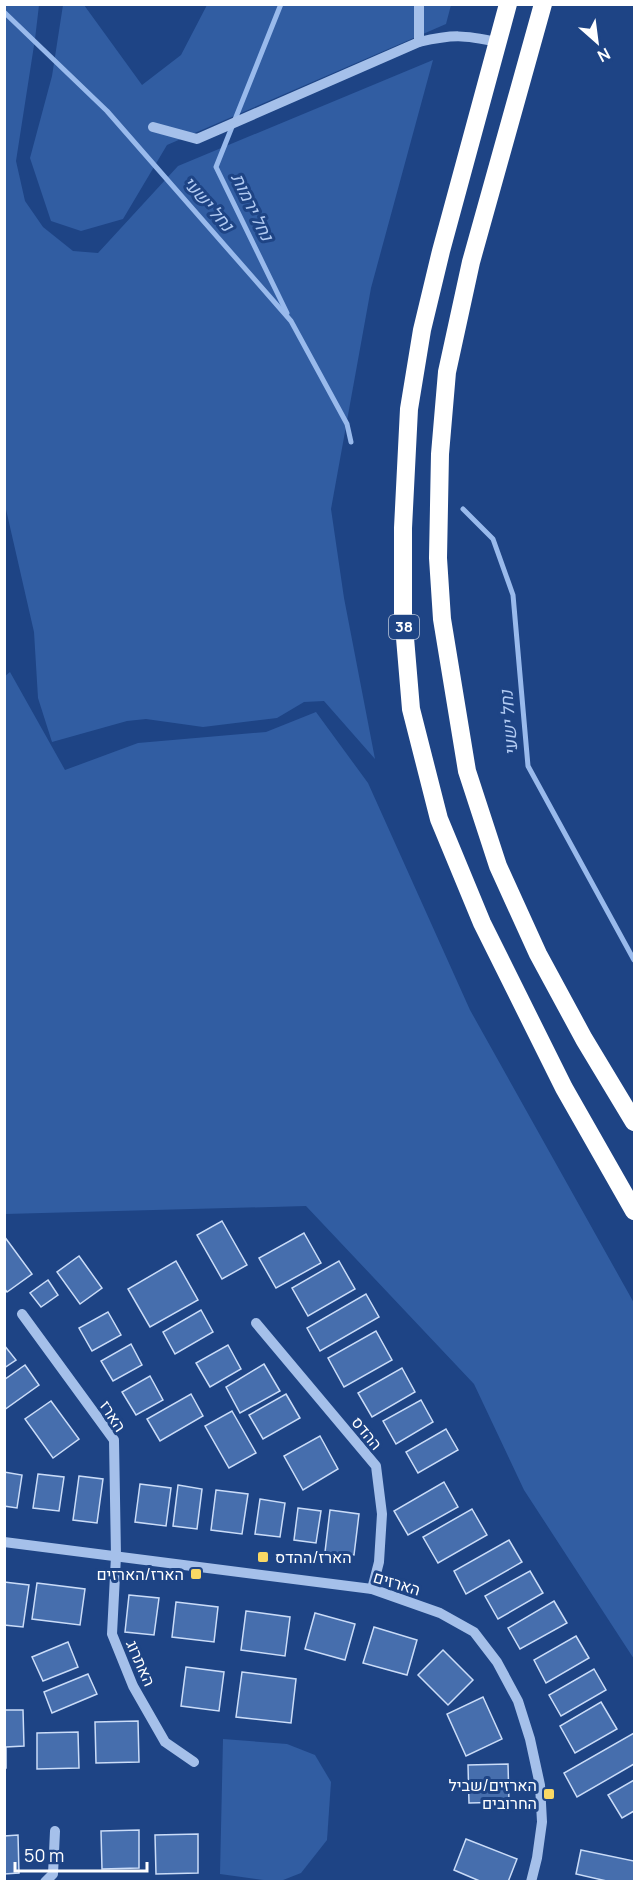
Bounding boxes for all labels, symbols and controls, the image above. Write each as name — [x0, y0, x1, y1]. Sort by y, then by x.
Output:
north arrow — [567, 12, 627, 72]
text: N — [594, 43, 614, 68]
water label: נחל ירמות — [226, 169, 280, 246]
water label: נחל ישעי — [178, 171, 240, 237]
road number: 38 — [389, 615, 419, 639]
water label: נחל ישעי — [493, 688, 523, 757]
street label: הארז — [95, 1396, 131, 1436]
street label: ההדס — [347, 1412, 387, 1454]
place label: הארז/ההדס — [275, 1546, 352, 1568]
marker: הארז/ההדס — [256, 1550, 270, 1564]
place label: הארז/הארזים — [96, 1563, 184, 1585]
street label: הארזים — [371, 1565, 423, 1601]
marker: הארז/הארזים — [189, 1567, 203, 1581]
street label: האתרוג — [121, 1636, 161, 1690]
place label: הארזים/שביל החרובים — [448, 1774, 537, 1814]
marker: הארזים/שביל החרובים — [542, 1787, 556, 1801]
scale bar — [15, 1835, 147, 1873]
text: 50 m — [24, 1843, 64, 1867]

